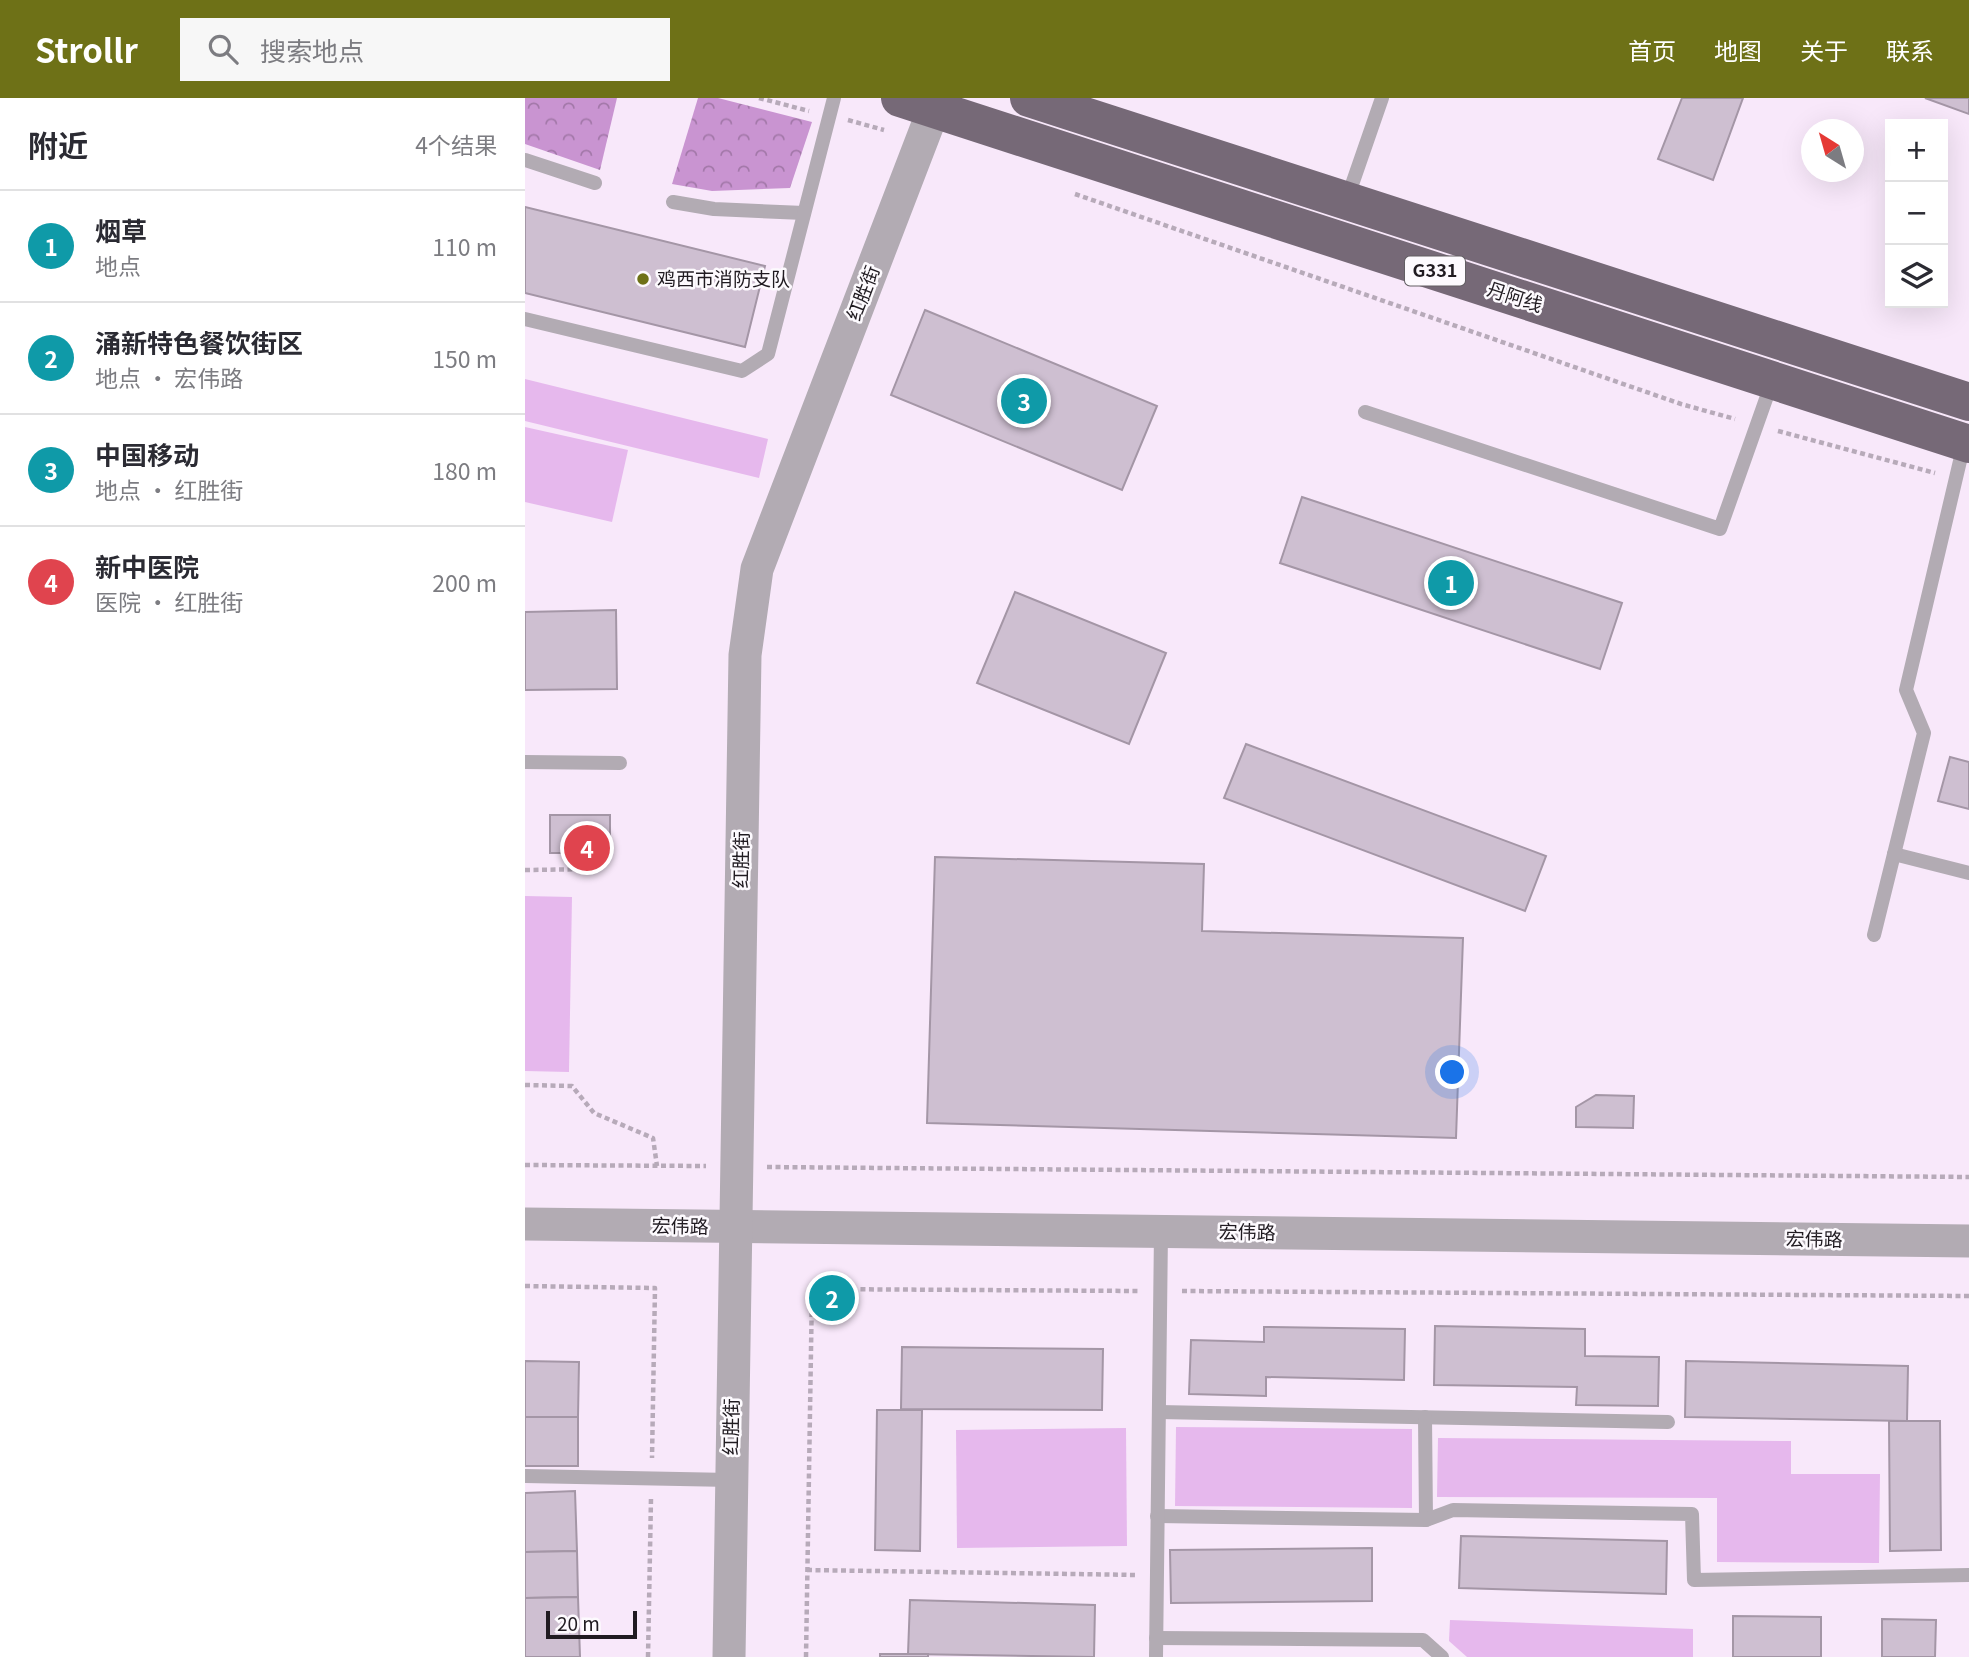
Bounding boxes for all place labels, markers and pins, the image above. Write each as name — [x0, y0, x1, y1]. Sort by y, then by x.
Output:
place label: 鸡西市消防支队 — [657, 264, 790, 291]
marker: 鸡西市消防支队 — [635, 271, 651, 287]
pin: 3 — [1001, 375, 1047, 427]
pin: 1 — [1428, 557, 1474, 609]
pin: 4 — [564, 822, 610, 874]
pin: 2 — [809, 1272, 855, 1324]

